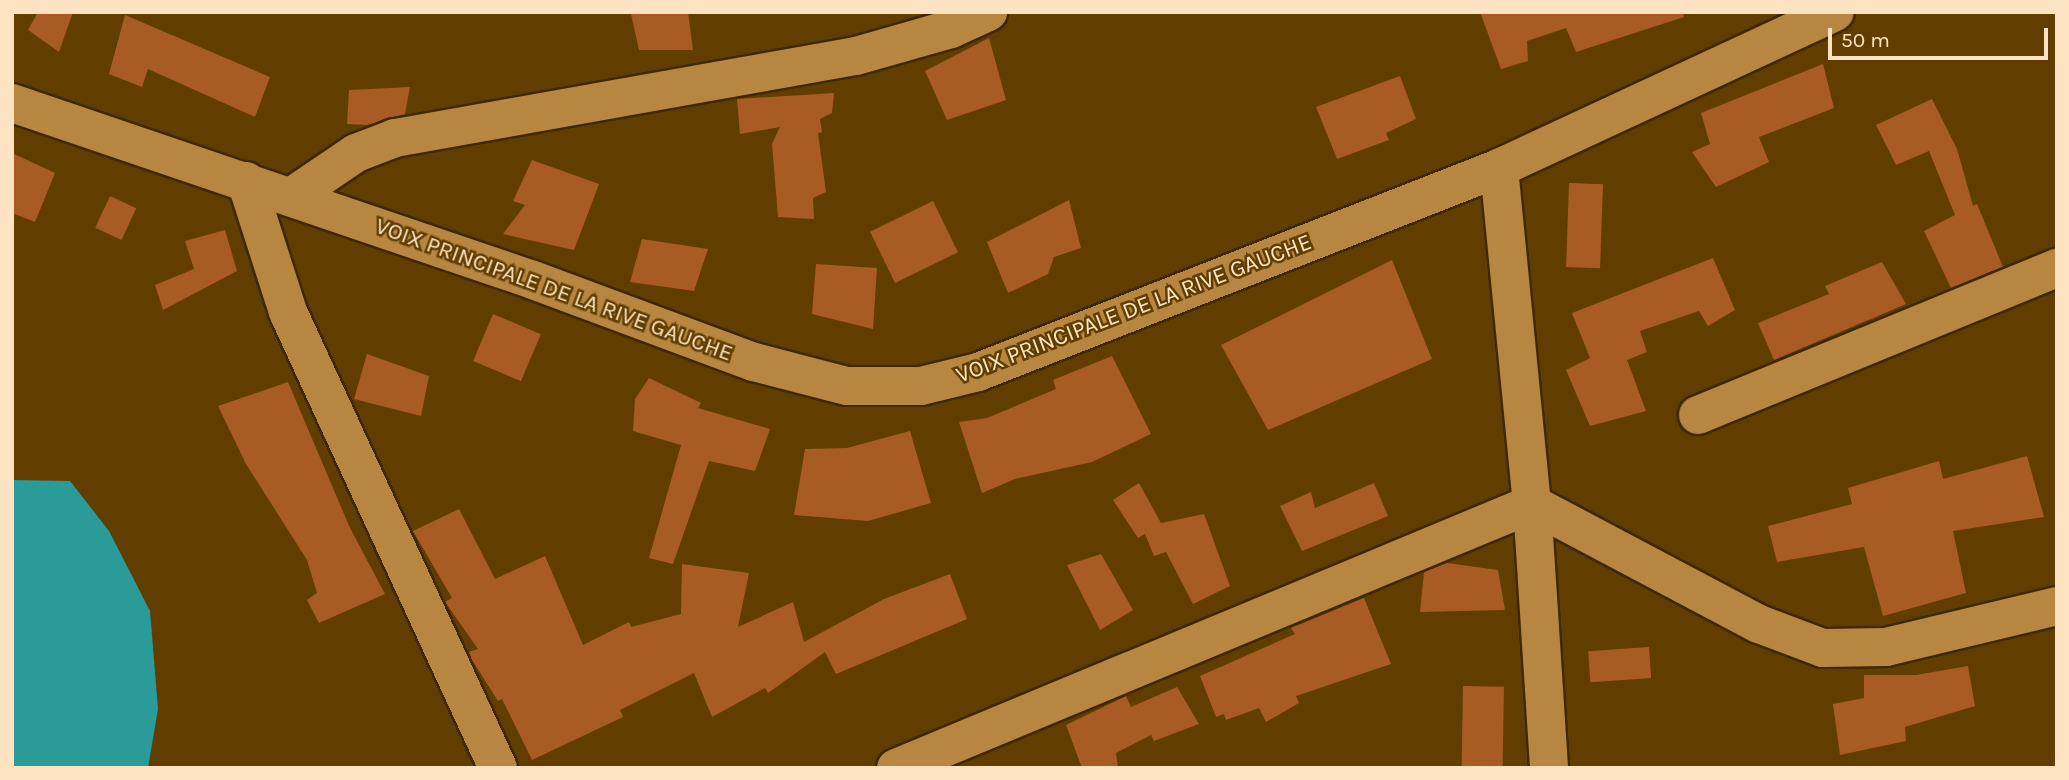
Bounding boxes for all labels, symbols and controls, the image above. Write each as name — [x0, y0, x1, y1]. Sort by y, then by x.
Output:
scale bar — [1831, 14, 2052, 58]
text: 50 m — [1841, 28, 1890, 52]
street label: VOIX PRINCIPALE DE LA RIVE GAUCHE — [372, 212, 736, 368]
street label: VOIX PRINCIPALE DE LA RIVE GAUCHE — [952, 228, 1316, 390]

